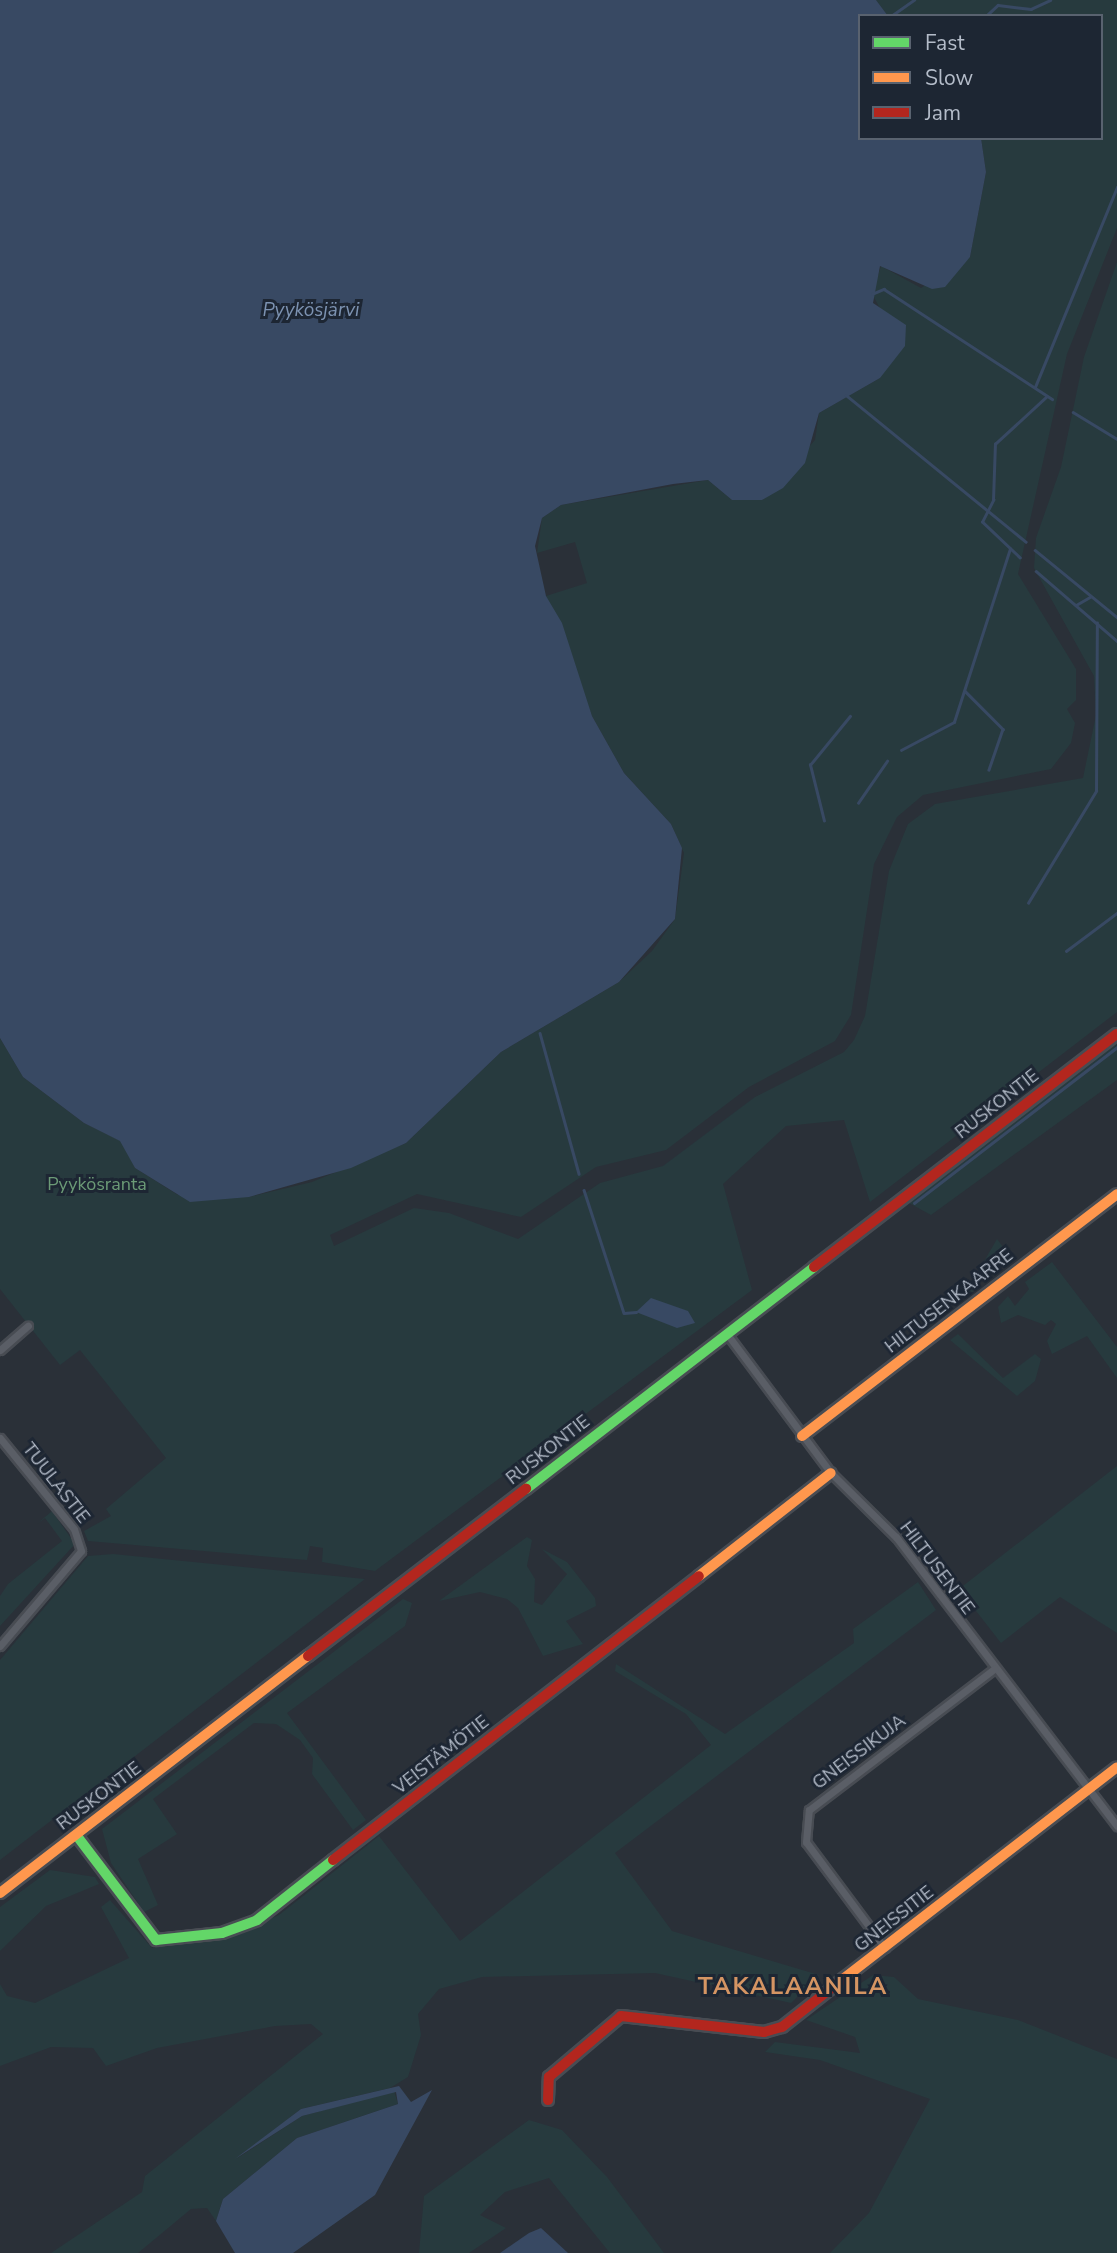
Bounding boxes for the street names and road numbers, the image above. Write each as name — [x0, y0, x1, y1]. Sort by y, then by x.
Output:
street label: RUSKONTIE — [951, 1065, 1043, 1143]
street label: HILTUSENKAARRE — [881, 1244, 1017, 1358]
street label: RUSKONTIE — [502, 1411, 594, 1489]
street label: TUULASTIE — [18, 1438, 94, 1528]
street label: HILTUSENTIE — [895, 1517, 979, 1619]
street label: GNEISSIKUJA — [808, 1710, 910, 1794]
street label: VEISTÄMÖTIE — [389, 1711, 493, 1799]
street label: RUSKONTIE — [53, 1757, 145, 1835]
street label: GNEISSITIE — [850, 1881, 938, 1957]

